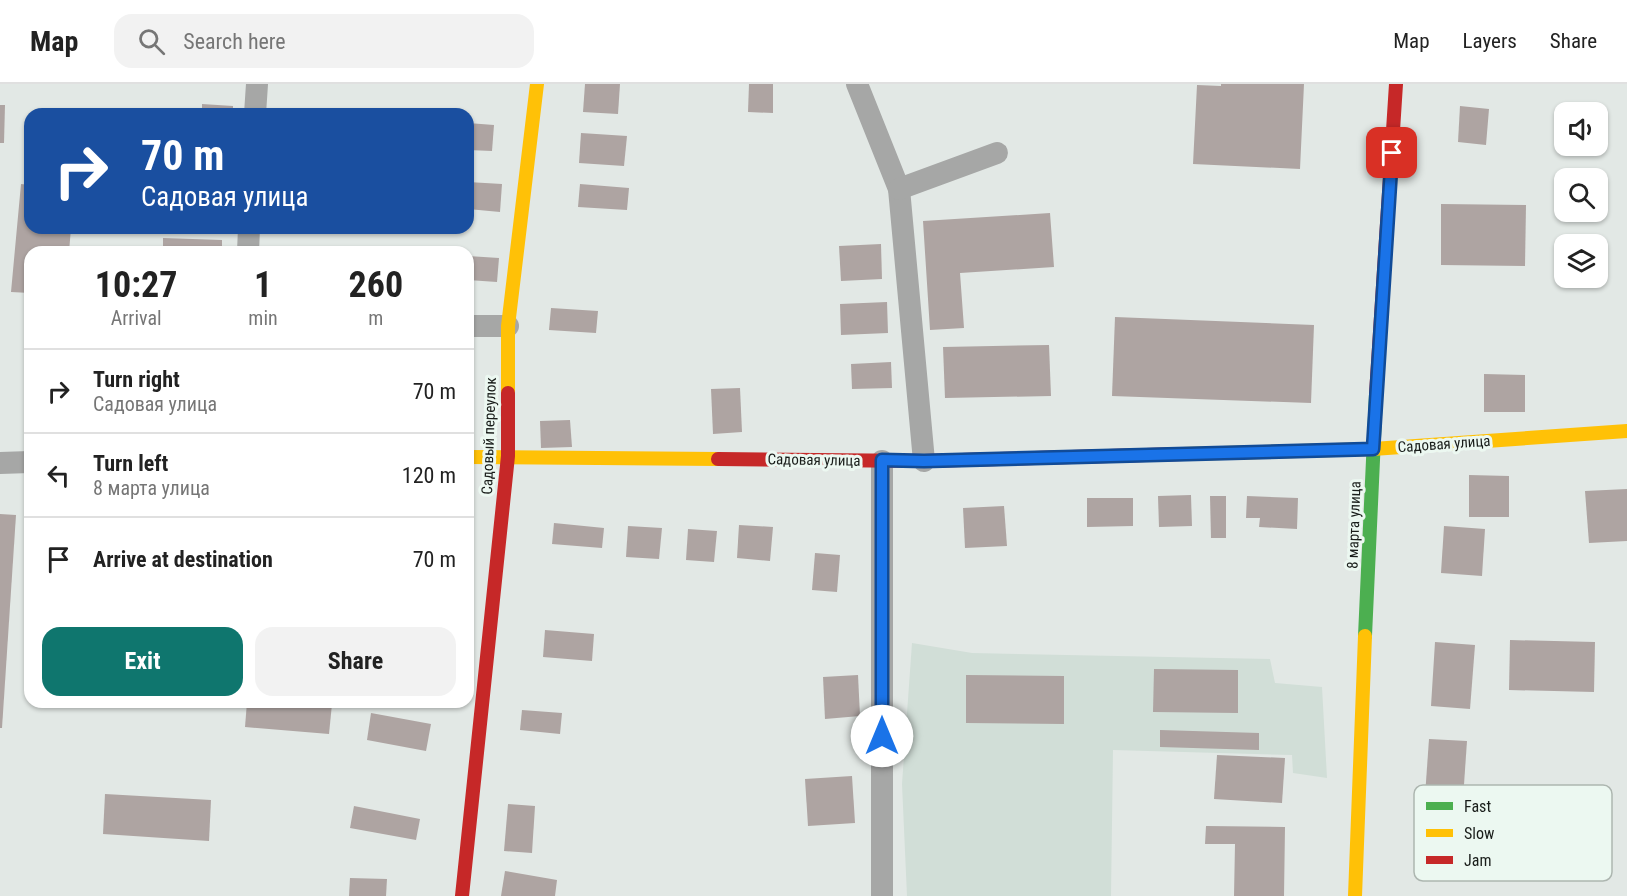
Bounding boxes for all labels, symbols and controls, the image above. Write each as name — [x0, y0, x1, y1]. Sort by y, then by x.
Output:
search box — [114, 14, 534, 68]
text: Map — [30, 25, 78, 58]
icon: search — [135, 25, 168, 58]
text: Search here — [183, 29, 286, 54]
text: Map — [1393, 29, 1430, 53]
text: Layers — [1463, 29, 1517, 53]
text: Share — [1550, 29, 1597, 53]
map controls — [1554, 102, 1608, 288]
button: sound — [1554, 102, 1608, 156]
pin — [1366, 127, 1417, 178]
text: 70 m — [141, 131, 224, 180]
icon: right — [42, 132, 120, 210]
icon: arrive — [1375, 136, 1408, 169]
button: search — [1554, 168, 1608, 222]
text: Садовая улица — [141, 181, 308, 213]
button: layers — [1554, 234, 1608, 288]
text: 10:27 — [95, 264, 177, 306]
text: 1 — [254, 264, 272, 306]
text: 260 — [349, 264, 403, 306]
text: Arrival — [111, 306, 162, 330]
text: min — [248, 306, 278, 330]
text: m — [368, 306, 383, 330]
text: Turn right — [93, 367, 180, 392]
icon: right — [42, 375, 75, 408]
street label: Садовый переулок — [478, 377, 500, 495]
text: 70 m — [413, 379, 456, 404]
text: Садовая улица — [93, 392, 217, 416]
street label: Садовая улица — [1397, 432, 1491, 456]
street label: Садовая улица — [767, 450, 861, 470]
text: Turn left — [93, 451, 168, 476]
icon: left — [42, 459, 75, 492]
text: 120 m — [402, 463, 456, 488]
text: 8 марта улица — [93, 476, 210, 500]
street label: 8 марта улица — [1343, 481, 1365, 569]
icon: arrive — [42, 543, 75, 576]
text: Arrive at destination — [93, 547, 273, 572]
text: 70 m — [413, 547, 456, 572]
button: Exit — [42, 627, 243, 696]
button: Share — [255, 627, 456, 696]
position arrow — [850, 704, 914, 768]
legend — [1414, 785, 1612, 881]
text: Fast — [1464, 797, 1491, 816]
text: Slow — [1464, 824, 1494, 843]
text: Jam — [1464, 851, 1491, 870]

